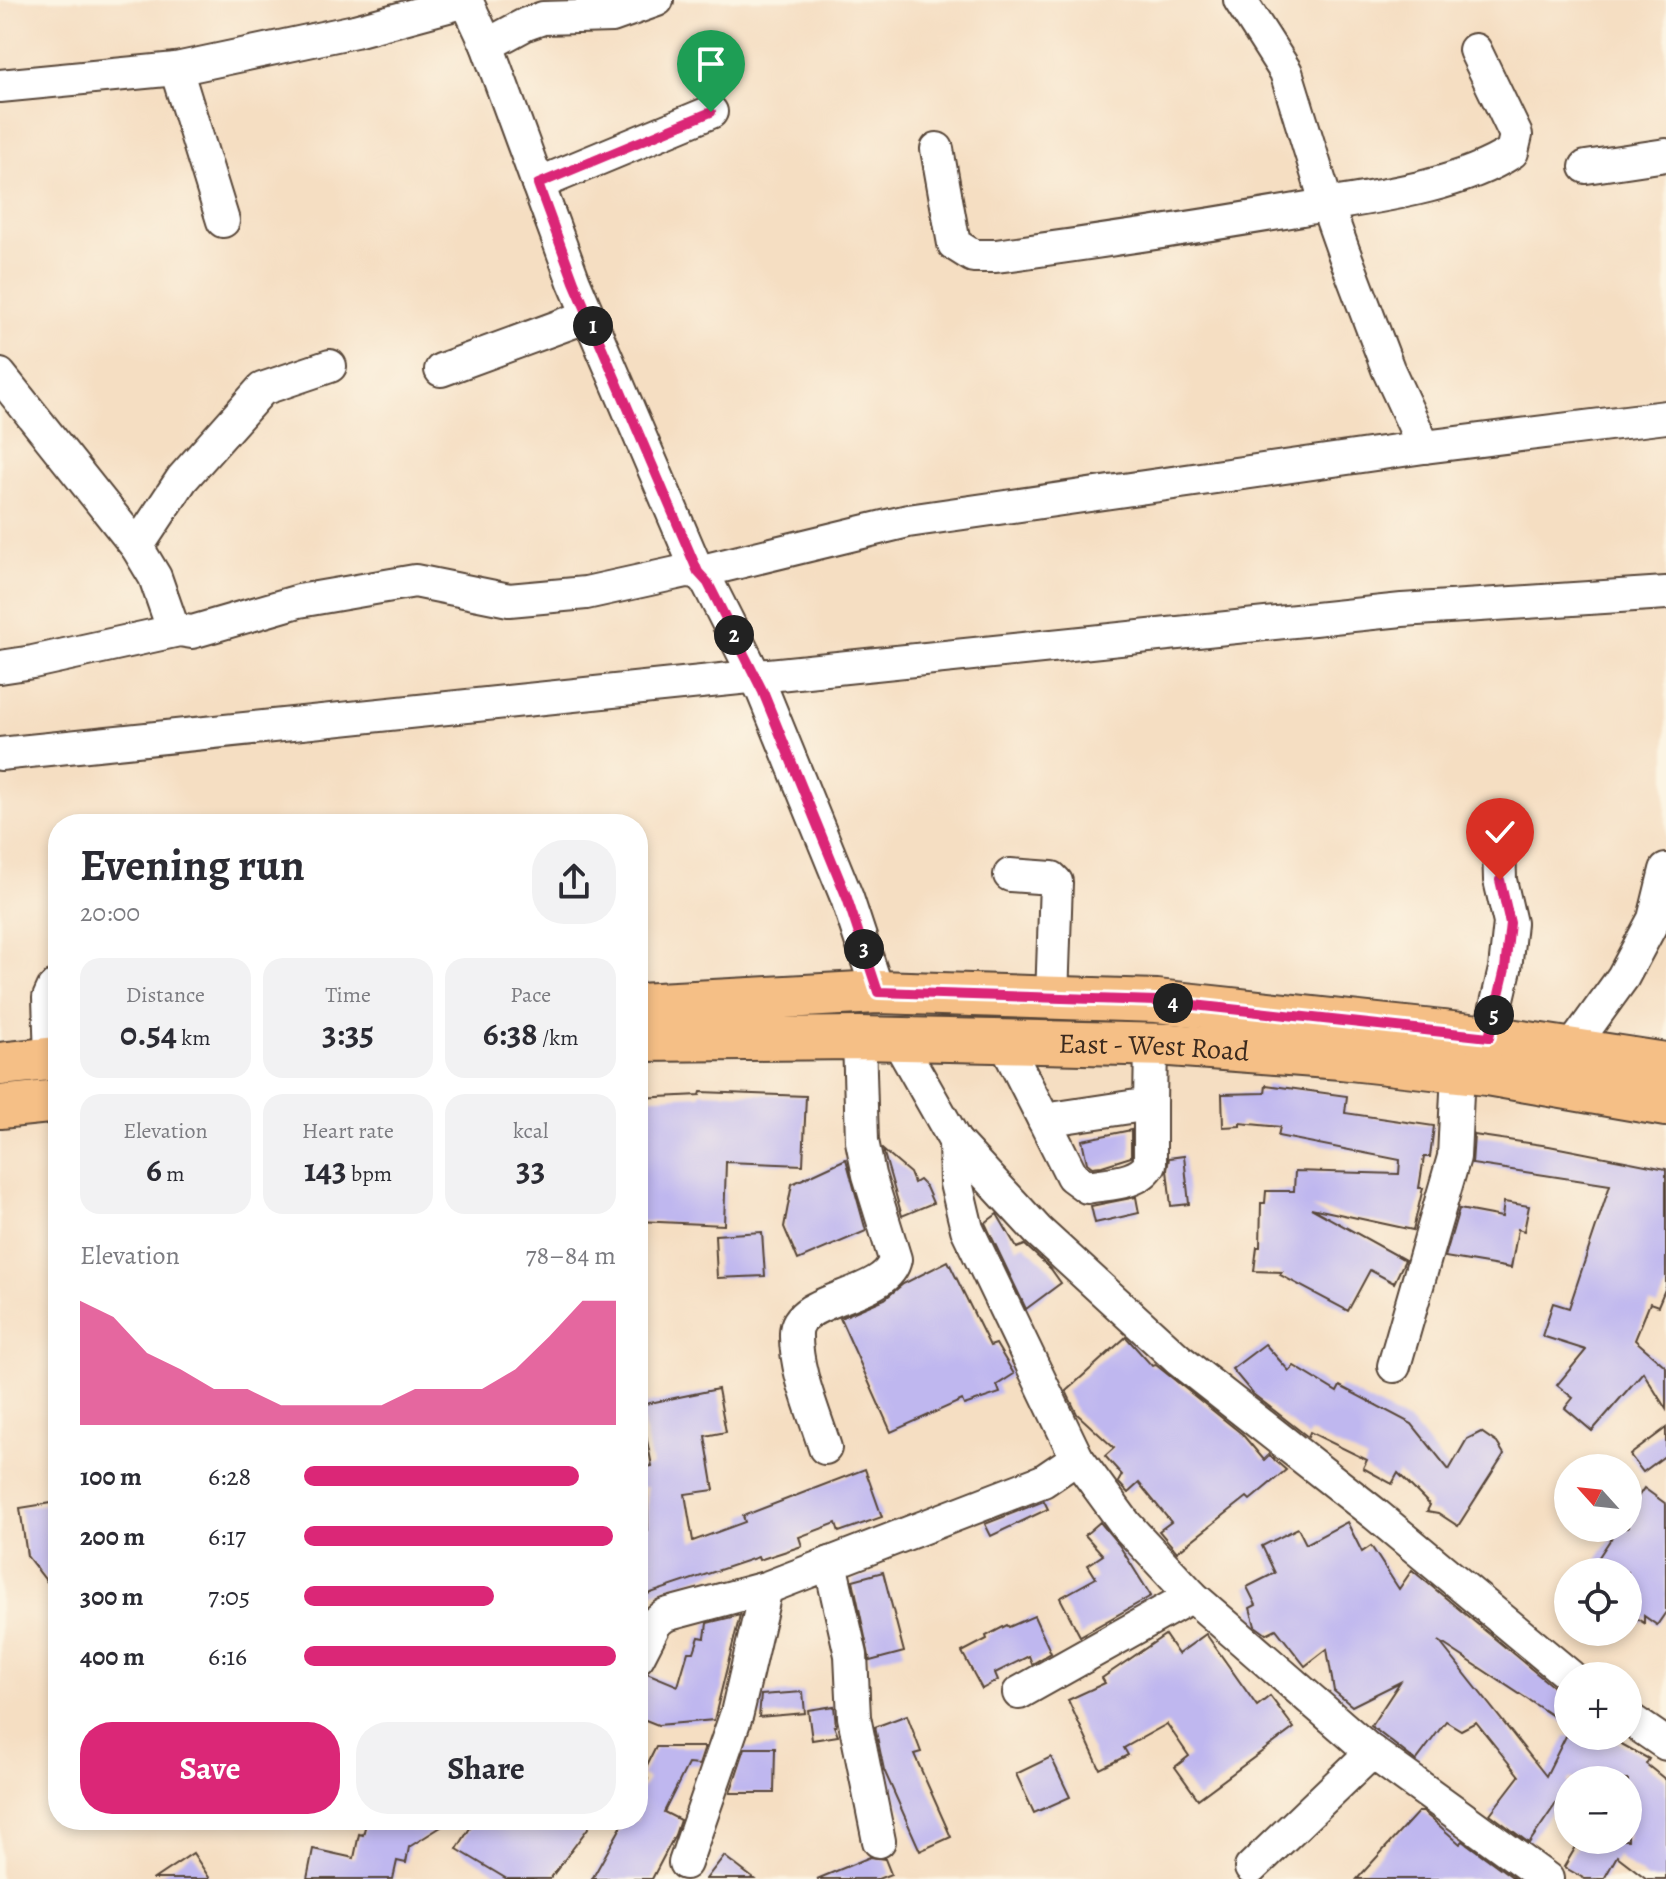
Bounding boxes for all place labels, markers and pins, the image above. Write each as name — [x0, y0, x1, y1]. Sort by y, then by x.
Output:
pin — [677, 30, 745, 112]
pin: 1 — [573, 306, 613, 346]
pin: 2 — [714, 615, 754, 655]
pin — [1466, 798, 1534, 880]
pin: 3 — [844, 929, 884, 969]
pin: 4 — [1153, 983, 1193, 1023]
pin: 5 — [1474, 995, 1514, 1035]

